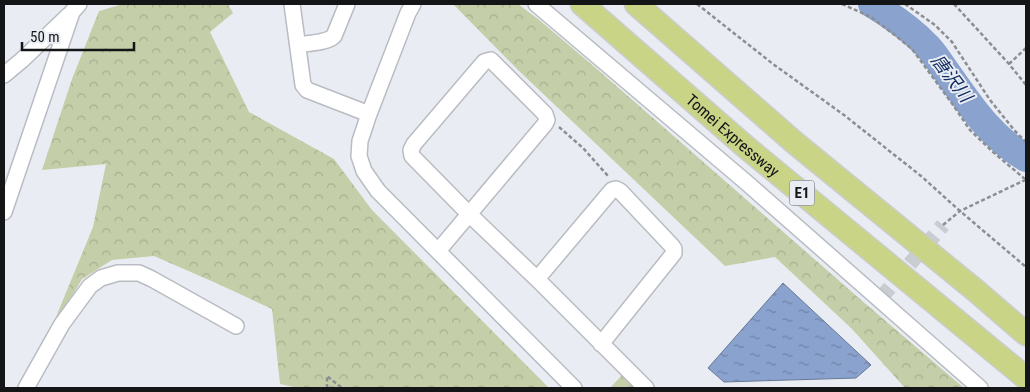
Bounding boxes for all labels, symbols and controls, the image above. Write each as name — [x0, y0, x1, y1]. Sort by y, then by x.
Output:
scale bar — [22, 20, 135, 52]
text: 50 m — [30, 28, 60, 46]
water label: 唐沢川 — [927, 50, 978, 107]
street label: Tomei Expressway — [682, 90, 784, 181]
road number: E1 — [790, 180, 814, 206]

